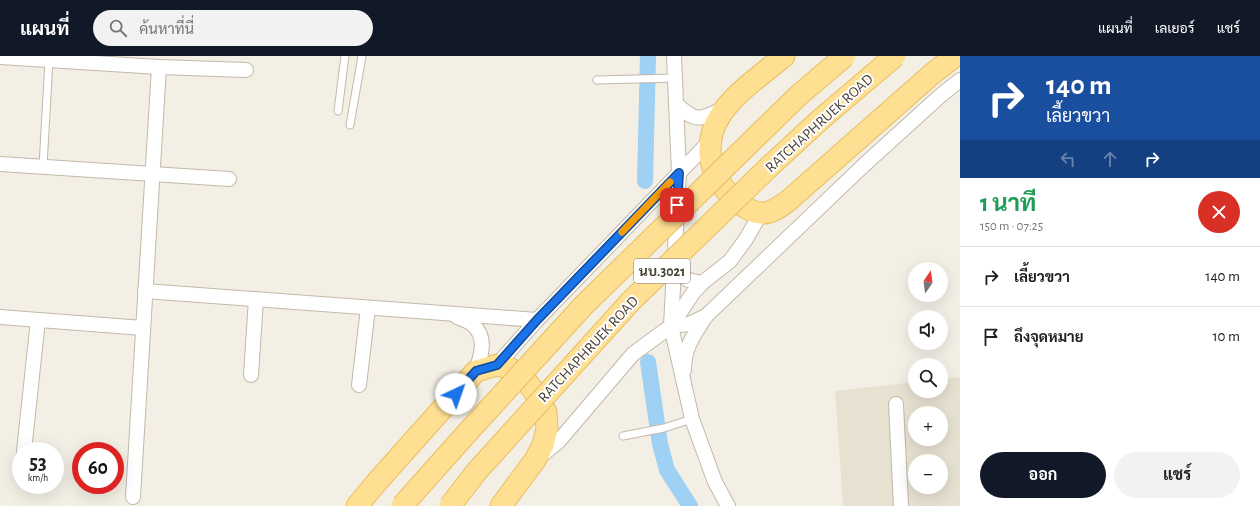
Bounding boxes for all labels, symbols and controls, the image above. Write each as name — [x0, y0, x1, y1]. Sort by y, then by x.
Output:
search box — [93, 10, 373, 46]
icon: search — [107, 17, 129, 39]
text: แผนที่ — [20, 20, 69, 39]
text: ค้นหาที่นี่ — [139, 22, 194, 37]
text: แผนที่ — [1098, 22, 1133, 36]
text: เลเยอร์ — [1155, 22, 1195, 36]
text: แชร์ — [1217, 22, 1240, 36]
street label: RATCHAPHRUEK ROAD — [763, 71, 876, 175]
icon: right — [980, 72, 1032, 124]
text: 140 m — [1046, 72, 1112, 100]
text: เลี้ยวขวา — [1046, 108, 1110, 126]
icon: left — [1057, 148, 1079, 170]
icon: ahead — [1099, 148, 1121, 170]
icon: right — [1141, 148, 1163, 170]
pin — [660, 188, 694, 222]
button: close — [1198, 191, 1240, 233]
text: 1 นาที — [980, 192, 1036, 216]
icon: arrive — [666, 194, 688, 216]
text: 150 m · 07:25 — [980, 220, 1043, 233]
road number: นบ.3021 — [634, 259, 690, 283]
north arrow — [908, 262, 948, 302]
map controls — [908, 262, 948, 494]
icon: right — [980, 266, 1002, 288]
text: 140 m — [1205, 269, 1240, 284]
text: เลี้ยวขวา — [1014, 270, 1070, 285]
street label: RATCHAPHRUEK ROAD — [536, 293, 641, 405]
button: sound — [908, 310, 948, 350]
icon: arrive — [980, 326, 1002, 348]
text: 10 m — [1212, 329, 1240, 344]
text: ถึงจุดหมาย — [1014, 330, 1084, 345]
button: search — [908, 358, 948, 398]
position arrow — [435, 373, 477, 415]
button: + — [908, 406, 948, 446]
speed limit sign: 60 — [72, 442, 124, 494]
button: ออก — [980, 452, 1106, 498]
button: แชร์ — [1114, 452, 1240, 498]
text: 53 — [29, 453, 47, 473]
button: − — [908, 454, 948, 494]
text: km/h — [28, 473, 48, 483]

